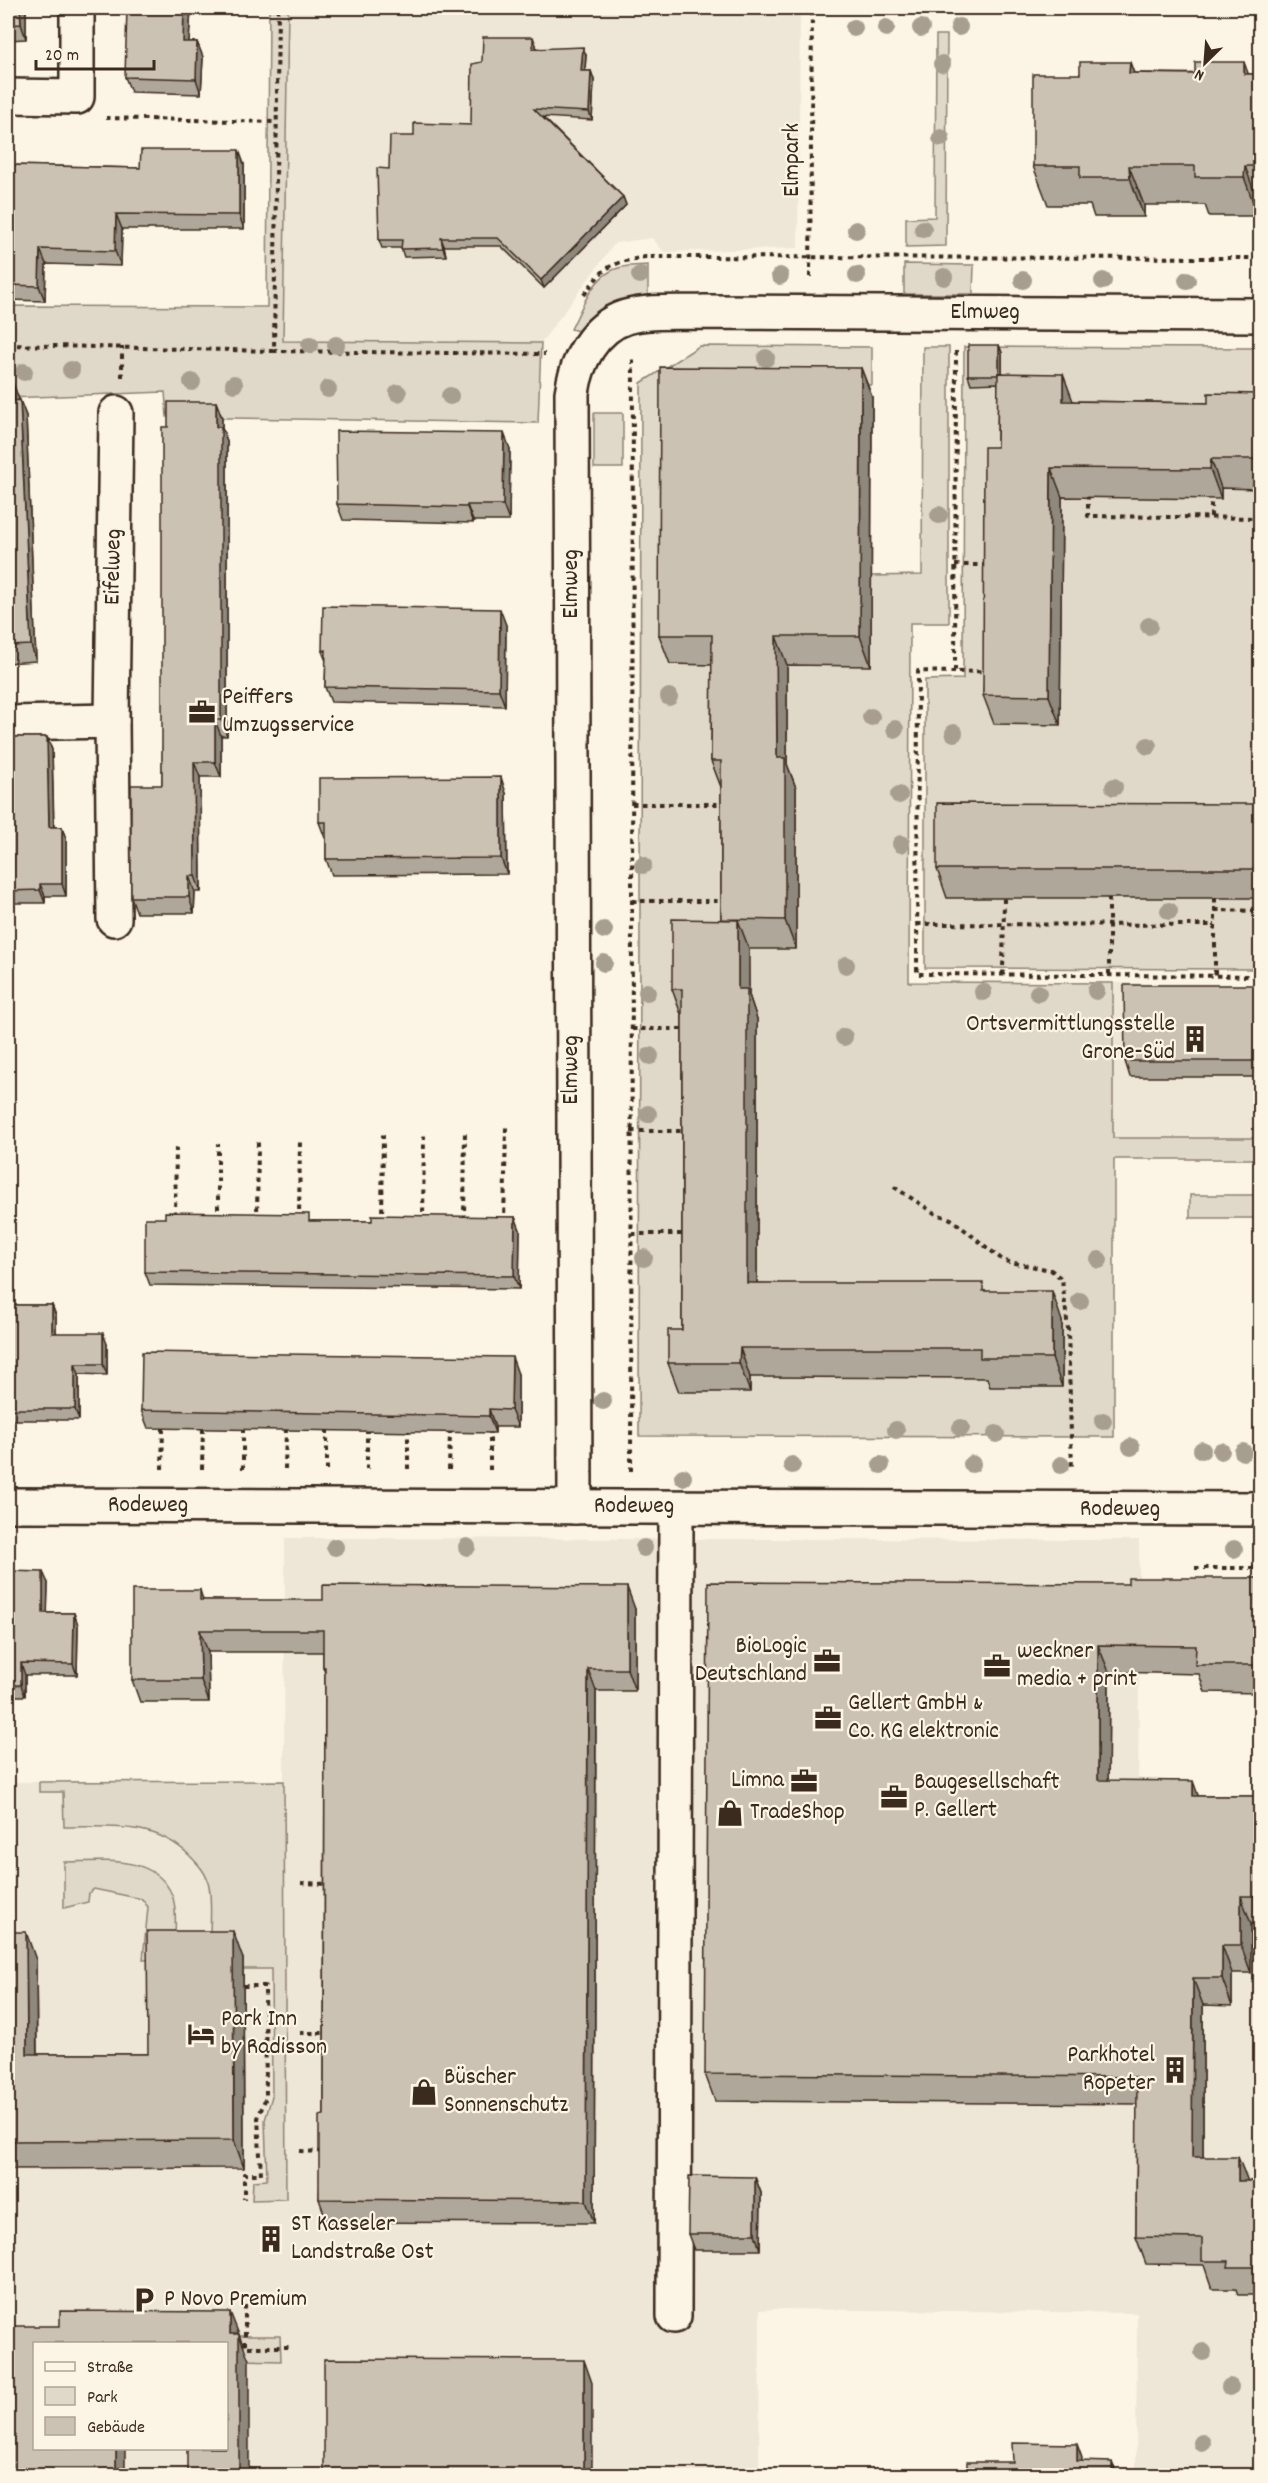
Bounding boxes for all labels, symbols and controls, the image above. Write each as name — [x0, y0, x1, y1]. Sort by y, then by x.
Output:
scale bar — [36, 33, 154, 71]
north arrow — [1175, 33, 1235, 93]
text: 20 m — [45, 44, 79, 69]
text: N — [1191, 62, 1208, 86]
street label: Elmpark — [776, 123, 810, 197]
street label: Elmweg — [950, 296, 1020, 330]
street label: Eifelweg — [96, 528, 132, 606]
street label: Elmweg — [555, 549, 589, 619]
place label: Peiffers Umzugsservice — [222, 681, 354, 743]
office icon: Peiffers Umzugsservice — [187, 697, 217, 727]
place label: Ortsvermittlungsstelle Grone-Süd — [966, 1008, 1175, 1070]
building icon: Ortsvermittlungsstelle Grone-Süd — [1180, 1024, 1210, 1054]
street label: Elmweg — [555, 1035, 589, 1105]
street label: Rodeweg — [108, 1489, 188, 1523]
street label: Rodeweg — [594, 1490, 674, 1524]
street label: Rodeweg — [1080, 1493, 1160, 1527]
place label: BioLogic Deutschland — [695, 1630, 807, 1692]
place label: weckner media + print — [1017, 1635, 1137, 1697]
office icon: BioLogic Deutschland — [812, 1646, 842, 1676]
office icon: weckner media + print — [982, 1651, 1012, 1681]
place label: Gellert GmbH & Co. KG elektronic — [848, 1687, 999, 1749]
office icon: Gellert GmbH & Co. KG elektronic — [813, 1703, 843, 1733]
place label: Limna — [731, 1764, 785, 1798]
office icon: Limna — [789, 1766, 819, 1796]
place label: Baugesellschaft P. Gellert — [914, 1766, 1060, 1828]
office icon: Baugesellschaft P. Gellert — [879, 1782, 909, 1812]
place label: TradeShop — [750, 1796, 845, 1830]
shop icon: TradeShop — [715, 1798, 745, 1828]
place label: Park Inn by Radisson — [221, 2003, 327, 2065]
hotel icon: Park Inn by Radisson — [186, 2019, 216, 2049]
place label: Parkhotel Ropeter — [1067, 2039, 1155, 2101]
building icon: Parkhotel Ropeter — [1160, 2055, 1190, 2085]
place label: Büscher Sonnenschutz — [444, 2061, 568, 2123]
shop icon: Büscher Sonnenschutz — [409, 2077, 439, 2107]
place label: ST Kasseler Landstraße Ost — [291, 2208, 434, 2270]
building icon: ST Kasseler Landstraße Ost — [256, 2224, 286, 2254]
place label: P Novo Premium — [164, 2283, 307, 2317]
parking icon: P Novo Premium — [129, 2285, 159, 2315]
legend — [33, 2342, 228, 2450]
text: Straße — [87, 2356, 133, 2381]
text: Park — [87, 2386, 118, 2411]
text: Gebäude — [87, 2416, 145, 2441]

